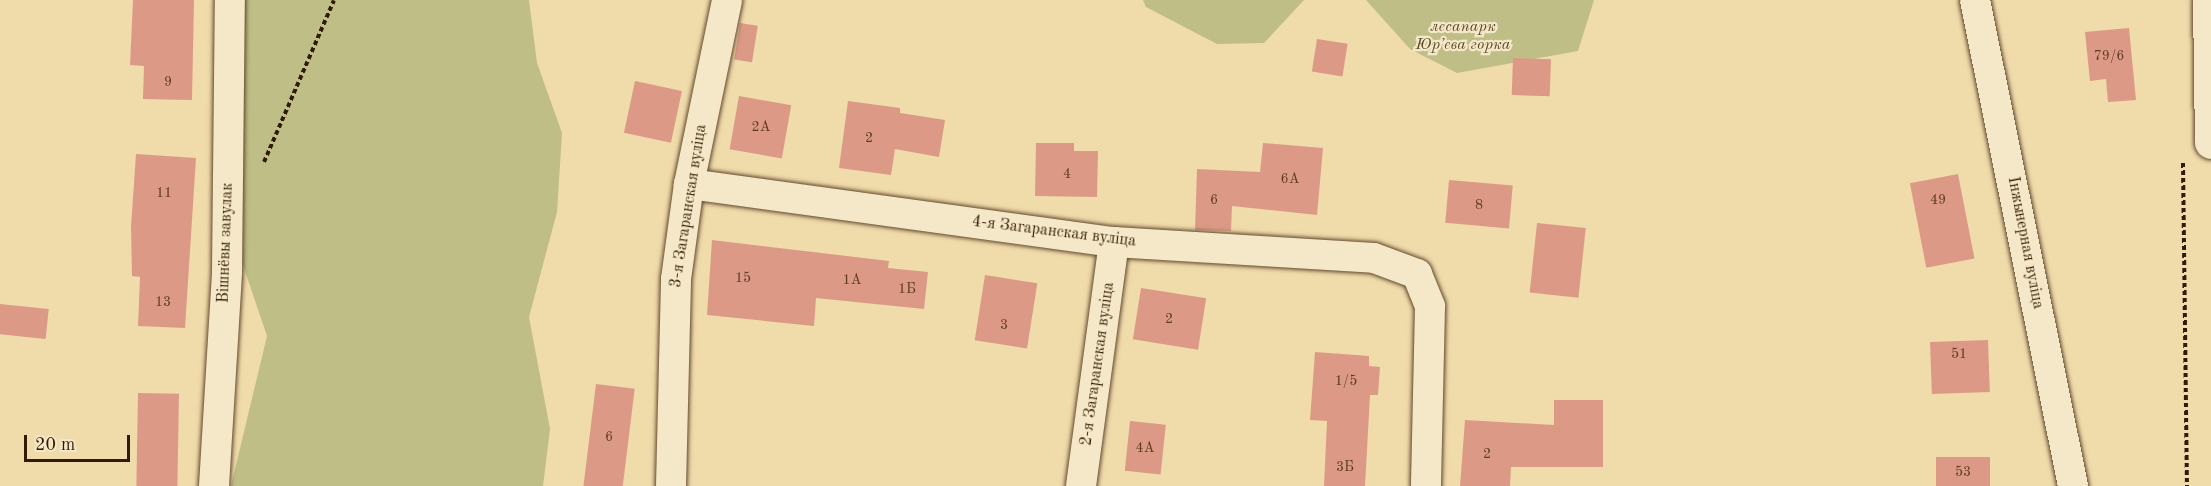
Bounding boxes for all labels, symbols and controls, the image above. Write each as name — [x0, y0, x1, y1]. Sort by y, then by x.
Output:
park label: лесапарк Юрʼева горка — [1416, 17, 1510, 55]
house number: 79/6 — [2094, 48, 2124, 64]
house number: 9 — [164, 74, 172, 90]
house number: 2А — [752, 119, 770, 135]
street label: 3-я Загаранская вуліца — [667, 123, 711, 289]
house number: 2 — [865, 130, 873, 146]
house number: 4 — [1063, 166, 1071, 182]
house number: 6А — [1281, 171, 1299, 187]
street label: Інжынерная вуліца — [2003, 175, 2047, 311]
street label: Вішнёвы завулак — [214, 182, 238, 304]
house number: 11 — [156, 185, 172, 201]
house number: 6 — [1210, 192, 1218, 208]
house number: 49 — [1930, 192, 1946, 208]
house number: 8 — [1475, 197, 1483, 213]
street label: 4-я Загаранская вуліца — [971, 212, 1137, 252]
house number: 15 — [735, 270, 751, 286]
house number: 1А — [843, 272, 861, 288]
house number: 1Б — [898, 281, 916, 297]
street label: 2-я Загаранская вуліца — [1077, 281, 1119, 447]
house number: 13 — [155, 294, 171, 310]
house number: 2 — [1165, 311, 1173, 327]
house number: 3 — [1000, 317, 1008, 333]
house number: 51 — [1951, 346, 1967, 362]
house number: 1/5 — [1335, 373, 1357, 389]
scale bar — [27, 423, 134, 461]
house number: 6 — [605, 429, 613, 445]
text: 20 m — [35, 436, 75, 454]
house number: 4А — [1136, 440, 1154, 456]
house number: 2 — [1483, 446, 1491, 462]
house number: 3Б — [1336, 459, 1354, 475]
house number: 53 — [1955, 464, 1971, 480]

